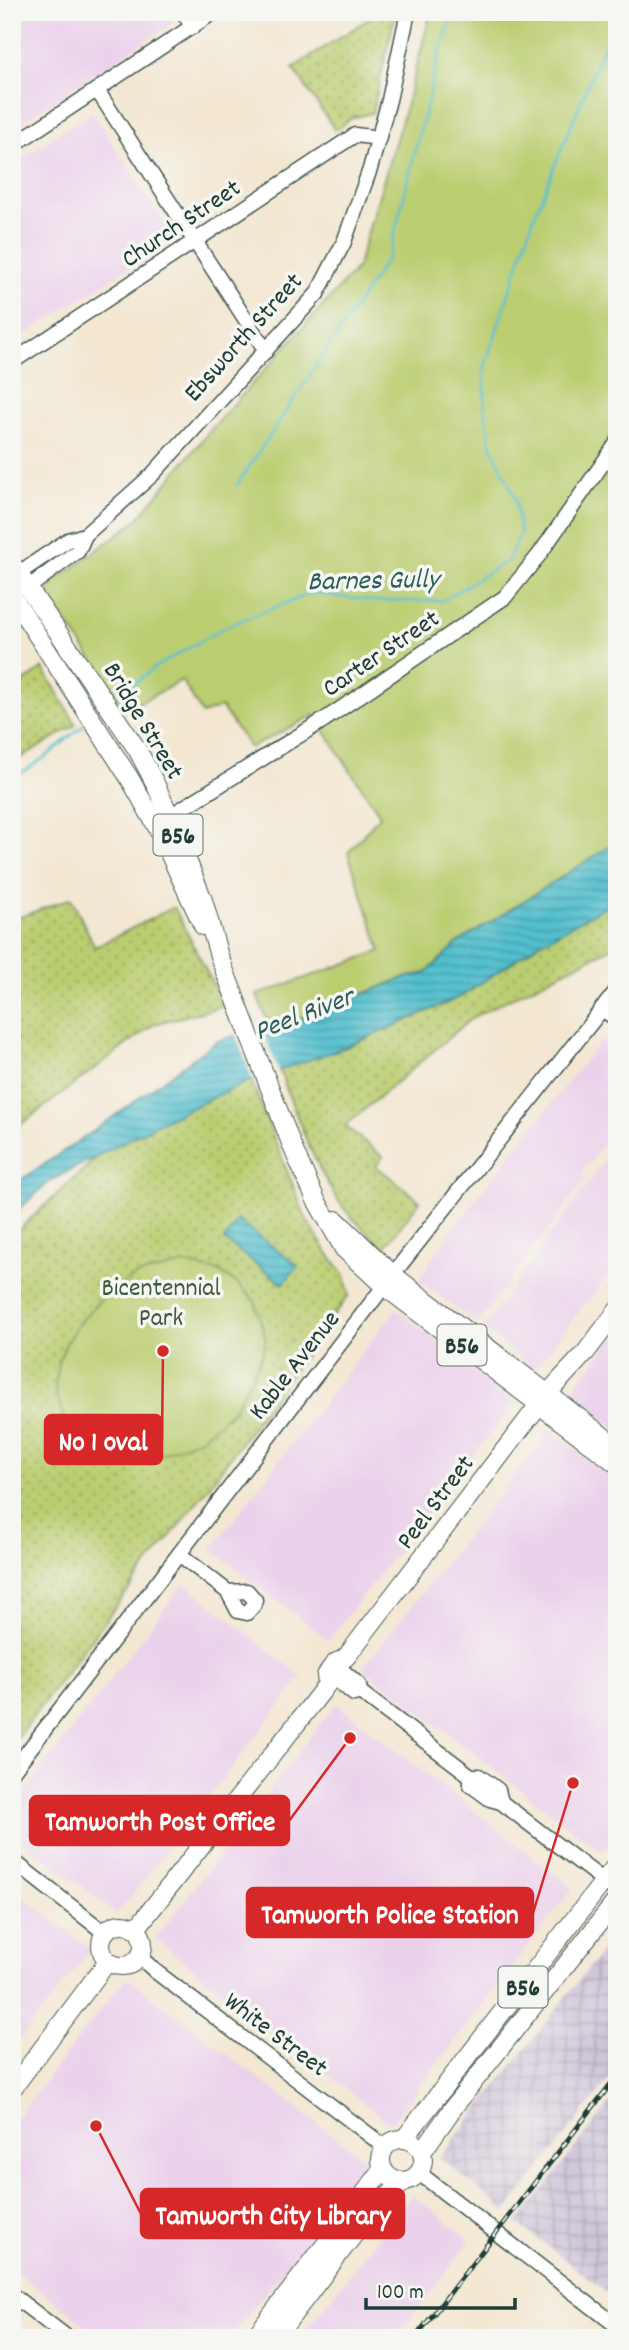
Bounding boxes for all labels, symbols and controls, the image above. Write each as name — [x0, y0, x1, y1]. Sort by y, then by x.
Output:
street label: Church Street — [115, 171, 249, 279]
street label: Ebsworth Street — [176, 265, 313, 411]
water label: Barnes Gully — [307, 562, 443, 604]
street label: Carter Street — [316, 602, 448, 708]
street label: Bridge Street — [92, 656, 192, 788]
road number: B56 — [154, 814, 202, 856]
water label: Peel River — [249, 978, 364, 1054]
park label: Bicentennial Park — [101, 1271, 221, 1338]
street label: Kable Avenue — [241, 1303, 350, 1429]
road number: B56 — [438, 1324, 486, 1366]
callout: No 1 oval — [45, 1415, 162, 1464]
text: No 1 oval — [58, 1425, 148, 1465]
street label: Peel Street — [389, 1448, 485, 1558]
callout: Tamworth Post Office — [30, 1796, 289, 1845]
text: Tamworth Post Office — [45, 1805, 275, 1845]
callout: Tamworth Police Station — [247, 1888, 533, 1937]
text: Tamworth Police Station — [261, 1898, 519, 1938]
road number: B56 — [498, 1966, 548, 2008]
street label: White Street — [215, 1984, 335, 2087]
callout: Tamworth City Library — [141, 2189, 404, 2238]
text: Tamworth City Library — [155, 2199, 392, 2239]
scale bar — [366, 2266, 515, 2310]
text: 100 m — [377, 2279, 424, 2309]

